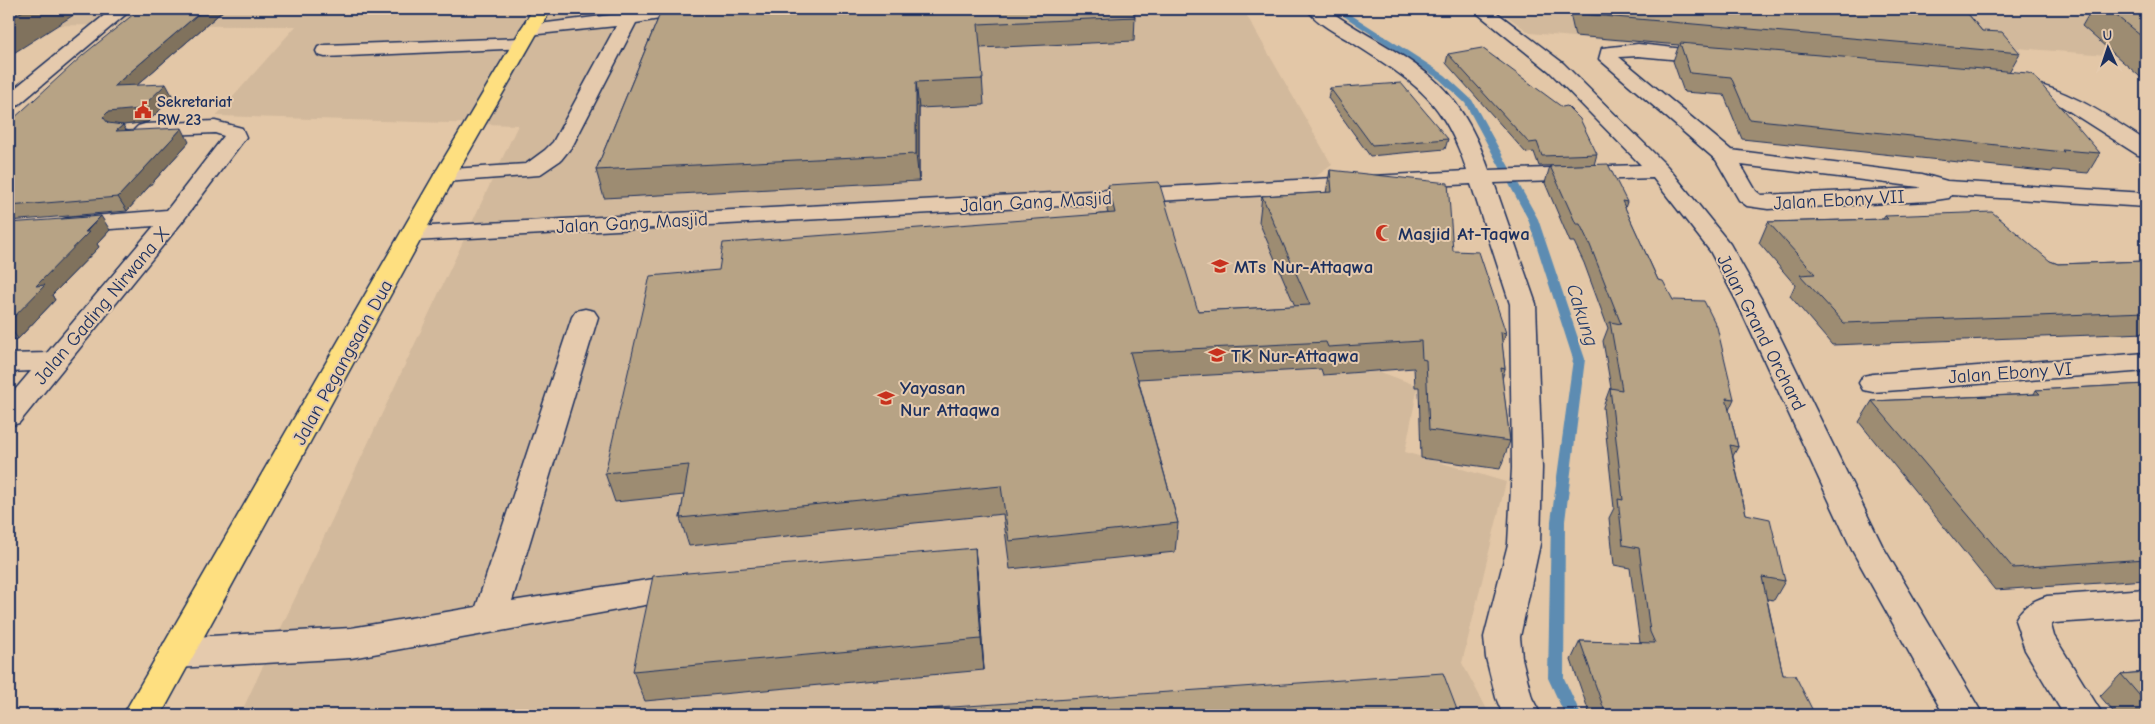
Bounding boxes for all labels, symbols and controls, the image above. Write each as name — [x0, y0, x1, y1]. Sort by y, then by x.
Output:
north arrow — [2082, 22, 2132, 72]
text: U — [2102, 27, 2112, 44]
place label: Sekretariat RW 23 — [157, 93, 233, 129]
public building icon: Sekretariat RW 23 — [133, 100, 153, 120]
street label: Jalan Ebony VII — [1773, 186, 1905, 214]
street label: Jalan Gang Masjid — [960, 187, 1113, 217]
street label: Jalan Gang Masjid — [556, 208, 709, 238]
street label: Jalan Gading Nirwana X — [29, 222, 174, 389]
mosque icon: Masjid At-Taqwa — [1374, 223, 1394, 243]
place label: Masjid At-Taqwa — [1398, 223, 1530, 245]
street label: Jalan Grand Orchard — [1712, 251, 1810, 414]
school or university icon: MTs Nur-Attaqwa — [1210, 256, 1230, 276]
place label: MTs Nur-Attaqwa — [1234, 256, 1373, 278]
street label: Jalan Pegangsaan Dua — [288, 276, 397, 449]
water label: Cakung — [1562, 281, 1603, 349]
school or university icon: TK Nur-Attaqwa — [1207, 345, 1227, 365]
place label: TK Nur-Attaqwa — [1231, 345, 1359, 367]
street label: Jalan Ebony VI — [1947, 358, 2073, 388]
place label: Yayasan Nur Attaqwa — [900, 377, 1000, 421]
school or university icon: Yayasan Nur Attaqwa — [876, 388, 896, 408]

